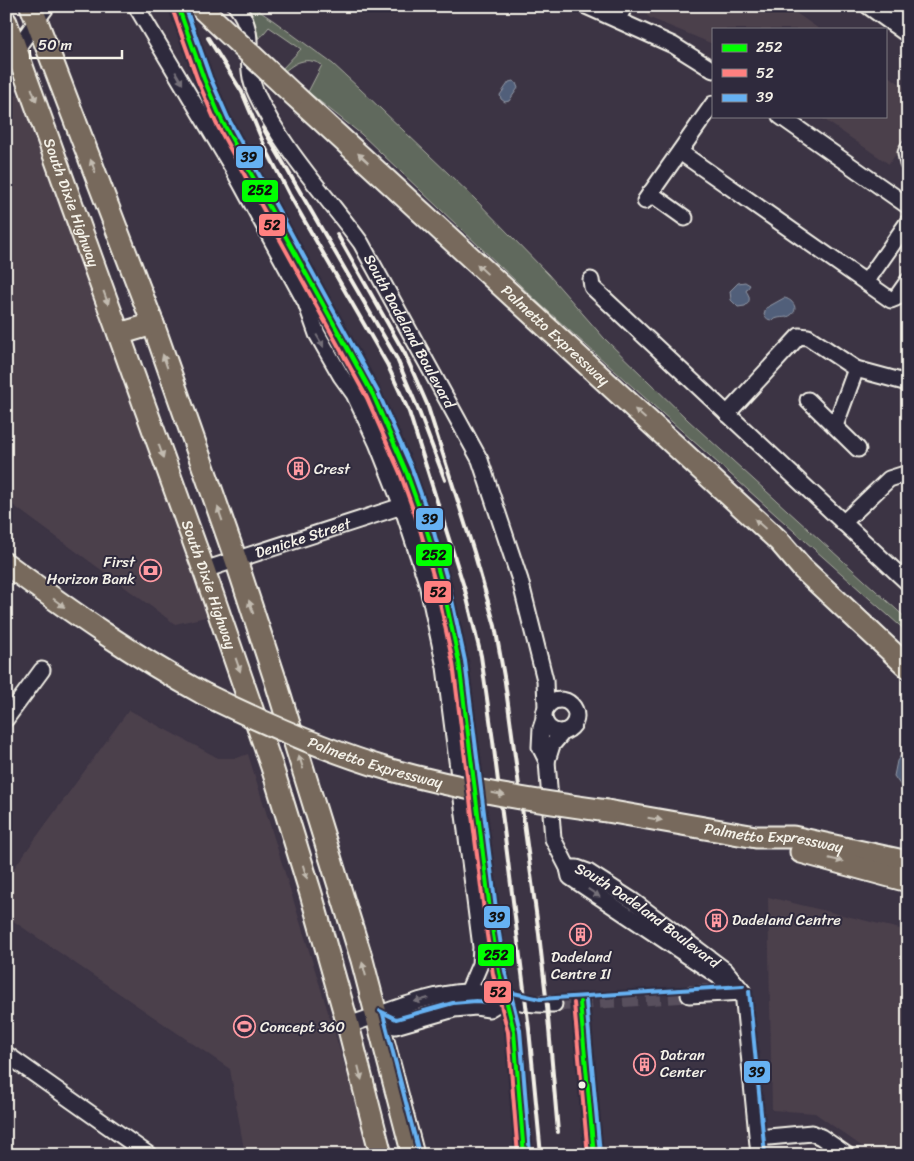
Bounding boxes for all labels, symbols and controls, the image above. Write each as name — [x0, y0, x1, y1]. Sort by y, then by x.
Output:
scale bar — [30, 28, 122, 60]
legend — [712, 28, 886, 118]
text: 50 m — [38, 32, 73, 58]
text: 252 — [756, 34, 783, 60]
text: 52 — [756, 60, 774, 86]
one-way arrow — [175, 71, 184, 85]
text: 39 — [756, 84, 773, 110]
one-way arrow — [31, 88, 38, 103]
street label: South Dixie Highway — [36, 134, 107, 271]
line badge: 39 — [235, 145, 264, 169]
text: 39 — [240, 145, 258, 170]
one-way arrow — [357, 152, 369, 164]
one-way arrow — [89, 158, 97, 173]
text: 252 — [247, 178, 273, 203]
line badge: 252 — [241, 179, 279, 203]
line badge: 52 — [258, 213, 286, 237]
text: 52 — [264, 213, 281, 238]
street label: South Dadeland Boulevard — [356, 249, 463, 414]
one-way arrow — [476, 263, 488, 275]
street label: Palmetto Expressway — [495, 278, 616, 393]
one-way arrow — [102, 291, 110, 306]
one-way arrow — [316, 334, 325, 347]
one-way arrow — [161, 353, 169, 368]
one-way arrow — [635, 408, 647, 420]
one-way arrow — [157, 444, 165, 459]
place label: Crest — [314, 456, 351, 482]
building icon: Crest — [286, 457, 310, 481]
one-way arrow — [216, 506, 223, 521]
line badge: 39 — [415, 507, 444, 531]
text: 39 — [421, 507, 439, 532]
street label: Denicke Street — [252, 510, 355, 566]
street label: South Dixie Highway — [174, 516, 244, 653]
one-way arrow — [754, 518, 766, 530]
line badge: 252 — [415, 543, 453, 567]
text: 252 — [421, 543, 447, 568]
place label: First Horizon Bank — [47, 549, 136, 592]
bank icon: First Horizon Bank — [139, 559, 163, 583]
line badge: 52 — [423, 580, 452, 604]
text: 52 — [430, 580, 447, 605]
one-way arrow — [52, 598, 65, 609]
one-way arrow — [247, 599, 255, 614]
one-way arrow — [235, 658, 242, 673]
street label: Palmetto Expressway — [304, 729, 446, 796]
one-way arrow — [296, 754, 304, 769]
one-way arrow — [490, 791, 506, 799]
street label: Palmetto Expressway — [702, 815, 846, 861]
one-way arrow — [648, 816, 664, 824]
street label: South Dadeland Boulevard — [571, 855, 727, 976]
one-way arrow — [829, 857, 844, 865]
one-way arrow — [301, 864, 309, 879]
one-way arrow — [587, 888, 600, 898]
line badge: 39 — [483, 905, 511, 929]
text: 39 — [488, 905, 506, 930]
place label: Dadeland Centre — [732, 907, 841, 933]
building icon: Dadeland Centre — [704, 908, 728, 932]
building icon: Dadeland Centre II — [569, 922, 593, 946]
line badge: 252 — [477, 943, 515, 967]
text: 252 — [483, 943, 509, 968]
place label: Dadeland Centre II — [551, 944, 612, 987]
one-way arrow — [360, 962, 368, 977]
line badge: 52 — [483, 980, 512, 1004]
text: 52 — [490, 980, 507, 1005]
one-way arrow — [414, 997, 429, 1005]
place label: Concept 360 — [260, 1014, 345, 1040]
sports icon: Concept 360 — [232, 1015, 256, 1039]
place label: Datran Center — [660, 1042, 706, 1085]
building icon: Datran Center — [632, 1052, 656, 1076]
line badge: 39 — [743, 1060, 771, 1084]
text: 39 — [748, 1060, 766, 1085]
one-way arrow — [356, 1065, 364, 1080]
unlabelled marker — [577, 1080, 587, 1090]

